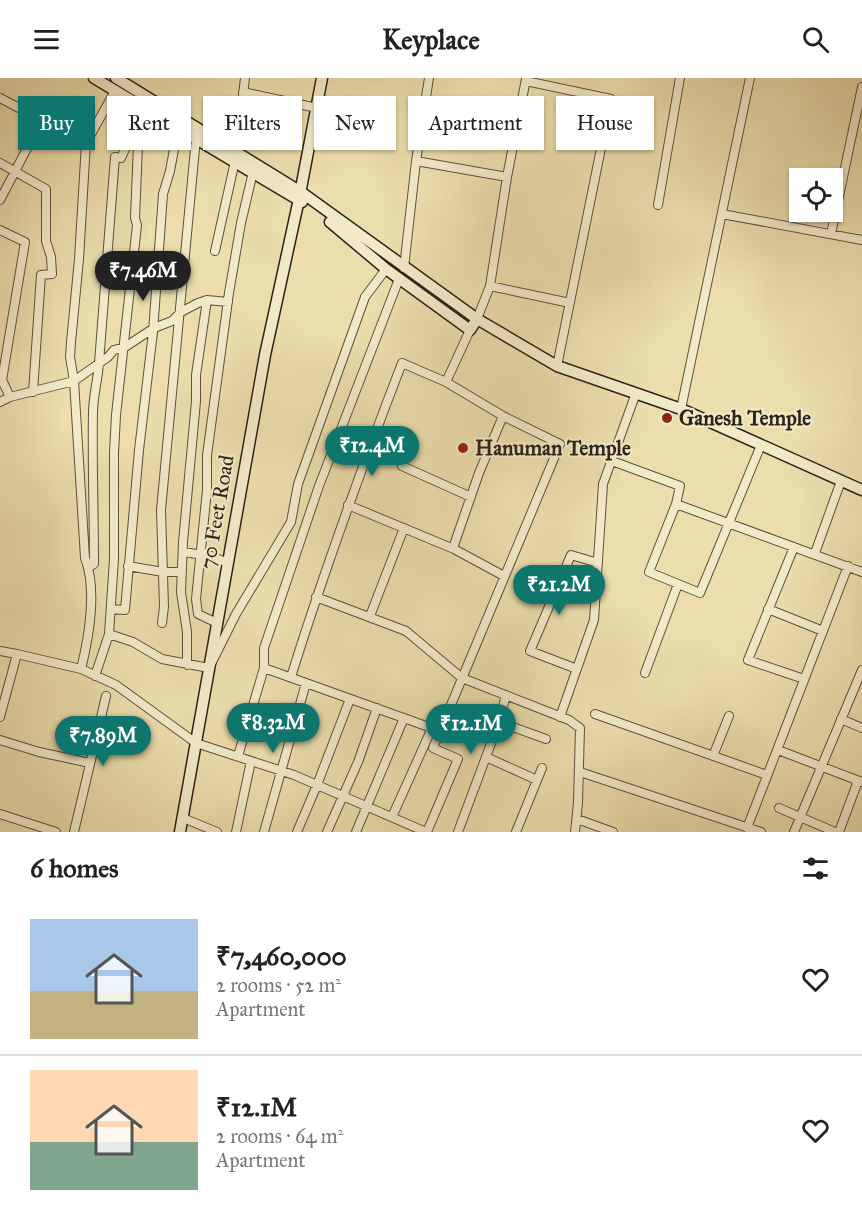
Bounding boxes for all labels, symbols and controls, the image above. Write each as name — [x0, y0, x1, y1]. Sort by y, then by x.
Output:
icon: menu — [30, 23, 63, 56]
text: Keyplace — [382, 23, 480, 56]
icon: search — [799, 23, 832, 56]
chip: Buy — [18, 96, 95, 150]
chip: Rent — [107, 96, 191, 150]
chip: Filters — [203, 96, 302, 150]
chip: New — [314, 96, 396, 150]
chip: Apartment — [408, 96, 544, 150]
chip: House — [556, 96, 654, 150]
map controls — [789, 168, 843, 222]
button: locate — [789, 168, 843, 222]
pin: ₹7.46M — [94, 251, 192, 302]
text: ₹7.46M — [109, 258, 177, 282]
place label: Ganesh Temple — [679, 405, 811, 431]
marker: Ganesh Temple — [660, 411, 674, 425]
pin: ₹12.4M — [323, 426, 421, 477]
text: ₹12.4M — [339, 433, 405, 457]
place label: Hanuman Temple — [475, 435, 631, 461]
marker: Hanuman Temple — [456, 441, 470, 455]
street label: 70 Feet Road — [194, 452, 240, 571]
pin: ₹21.2M — [510, 565, 608, 616]
text: ₹21.2M — [527, 572, 591, 596]
pin: ₹8.32M — [224, 703, 322, 754]
pin: ₹12.1M — [422, 704, 520, 755]
text: ₹8.32M — [241, 710, 305, 734]
text: ₹12.1M — [440, 711, 502, 735]
pin: ₹7.89M — [54, 716, 152, 767]
text: ₹7.89M — [69, 723, 137, 747]
text: 6 homes — [30, 852, 119, 884]
icon: filters — [799, 852, 832, 885]
text: ₹7,460,000 — [216, 940, 347, 972]
icon: home — [78, 943, 150, 1015]
icon: heart — [799, 963, 832, 996]
text: 2 rooms · 52 m² — [216, 973, 341, 997]
text: Apartment — [216, 997, 305, 1021]
text: ₹12.1M — [216, 1091, 297, 1123]
icon: home — [78, 1094, 150, 1166]
icon: heart — [799, 1114, 832, 1147]
text: 2 rooms · 64 m² — [216, 1124, 343, 1148]
text: Apartment — [216, 1148, 305, 1172]

